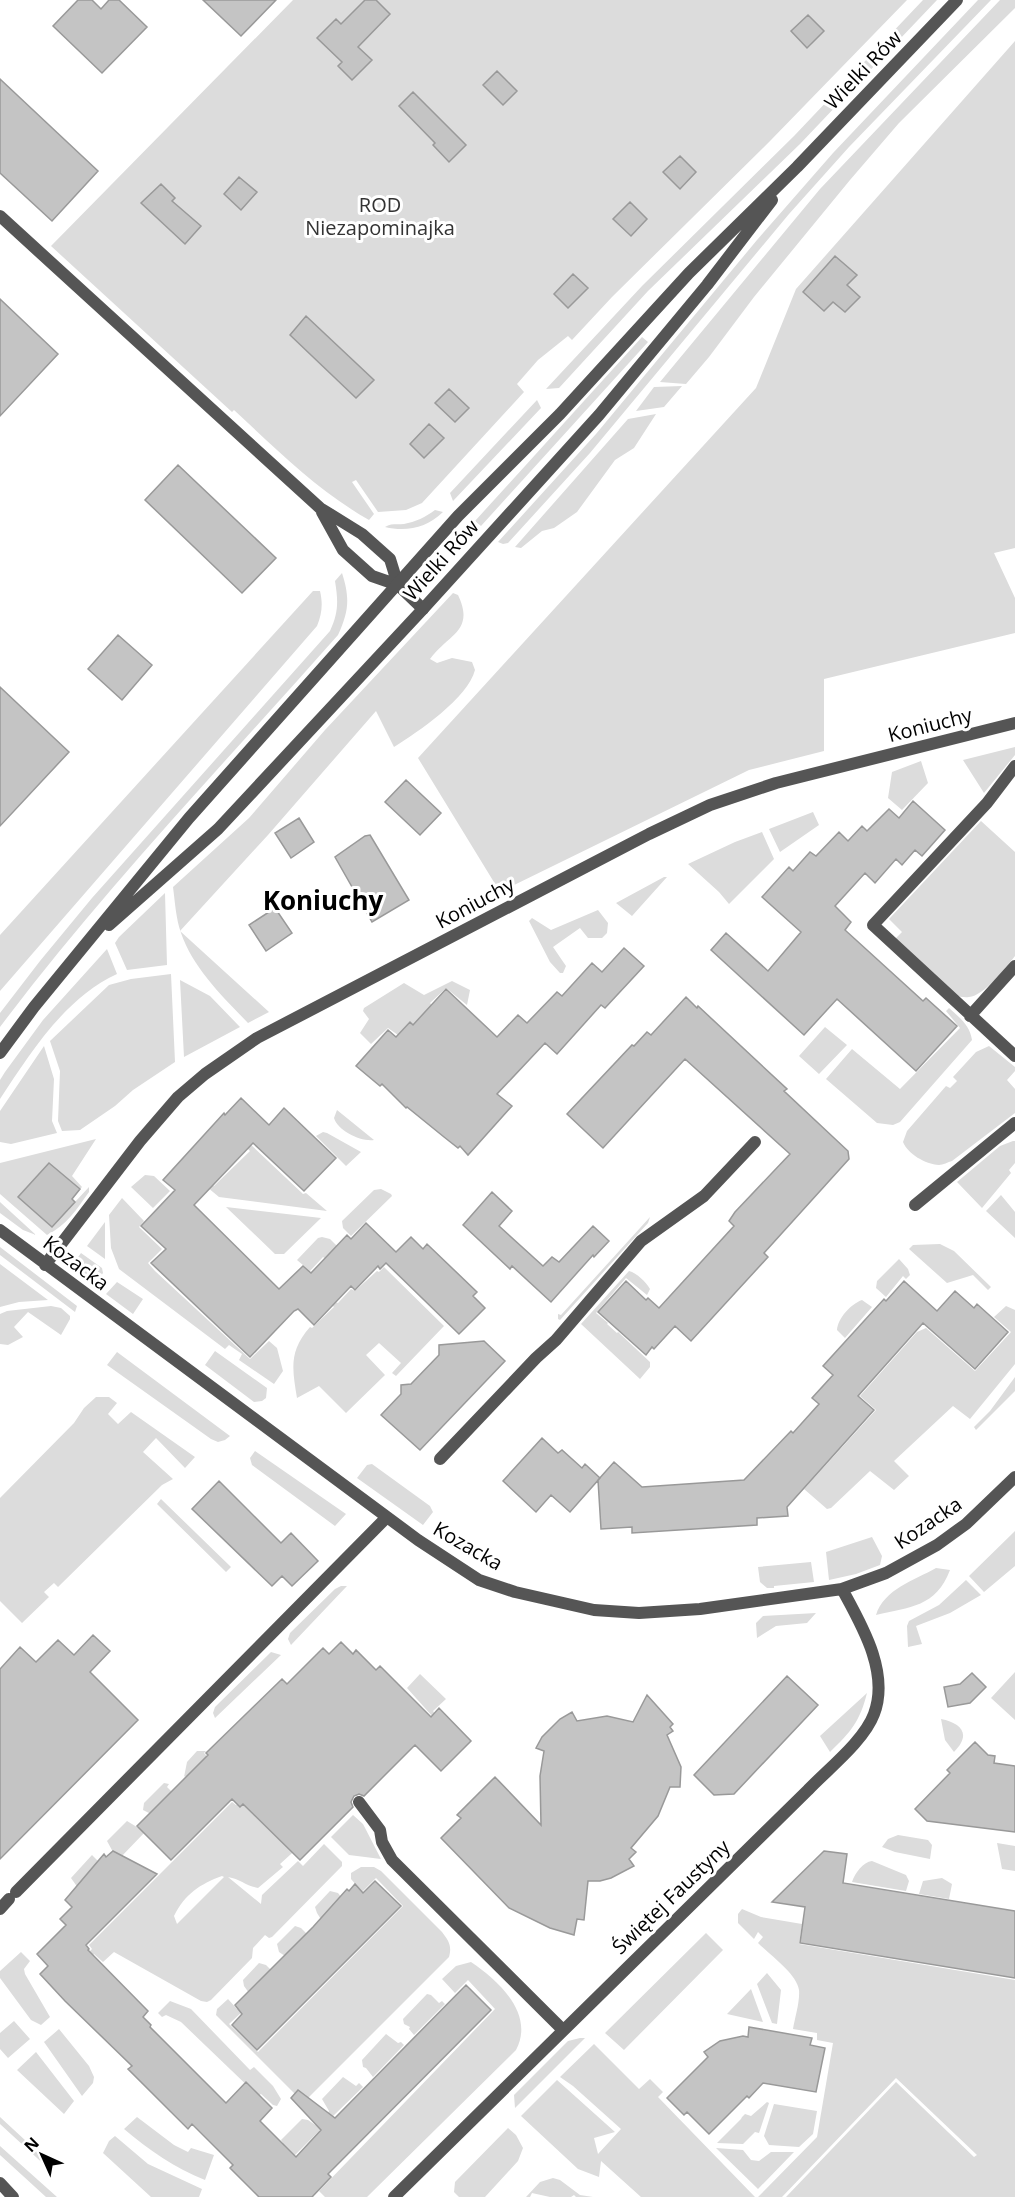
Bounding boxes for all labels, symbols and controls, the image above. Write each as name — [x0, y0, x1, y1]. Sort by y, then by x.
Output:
street label: Wielki Rów — [818, 24, 908, 115]
park label: ROD Niezapominajka — [305, 191, 455, 241]
street label: Wielki Rów — [397, 513, 485, 606]
street label: Koniuchy — [885, 701, 976, 748]
street label: Koniuchy — [431, 870, 520, 935]
district label: Koniuchy — [263, 882, 384, 918]
street label: Kozacka — [38, 1229, 115, 1296]
street label: Kozacka — [889, 1490, 967, 1555]
street label: Kozacka — [429, 1515, 508, 1576]
street label: Świętej Faustyny — [606, 1833, 736, 1960]
north arrow — [12, 2125, 72, 2185]
text: N — [19, 2132, 44, 2157]

